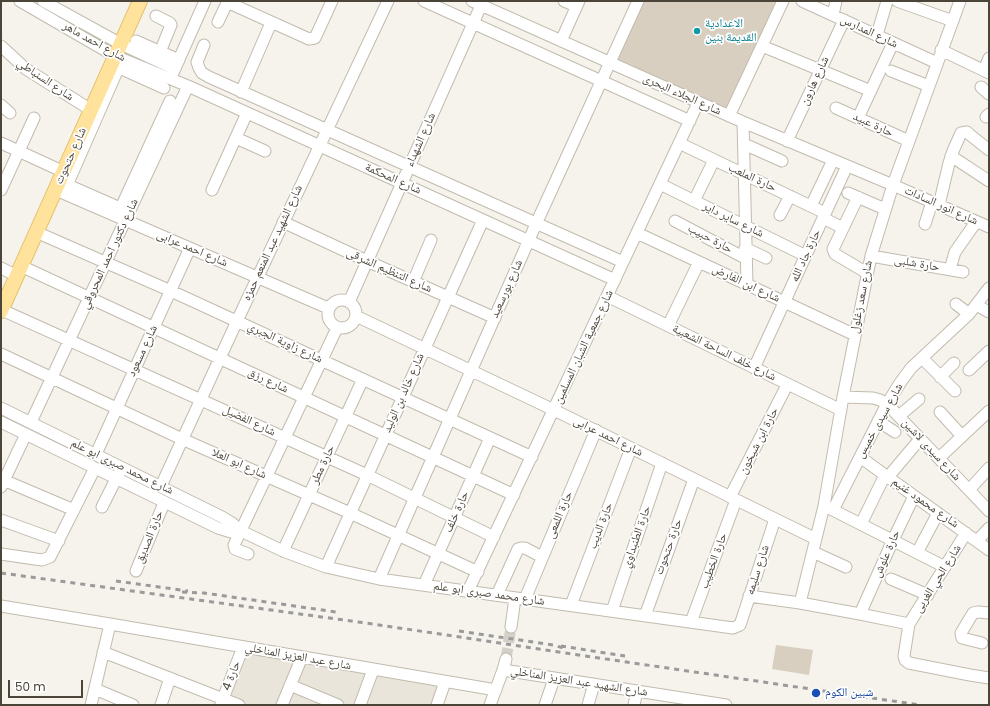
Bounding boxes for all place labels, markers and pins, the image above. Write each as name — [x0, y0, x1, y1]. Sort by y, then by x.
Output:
place label: الاعدادية القديمة بنين — [705, 17, 757, 45]
marker: الاعدادية القديمة بنين — [692, 26, 702, 36]
place label: شبين الكوم — [825, 686, 873, 700]
marker: شبين الكوم — [810, 687, 822, 699]

